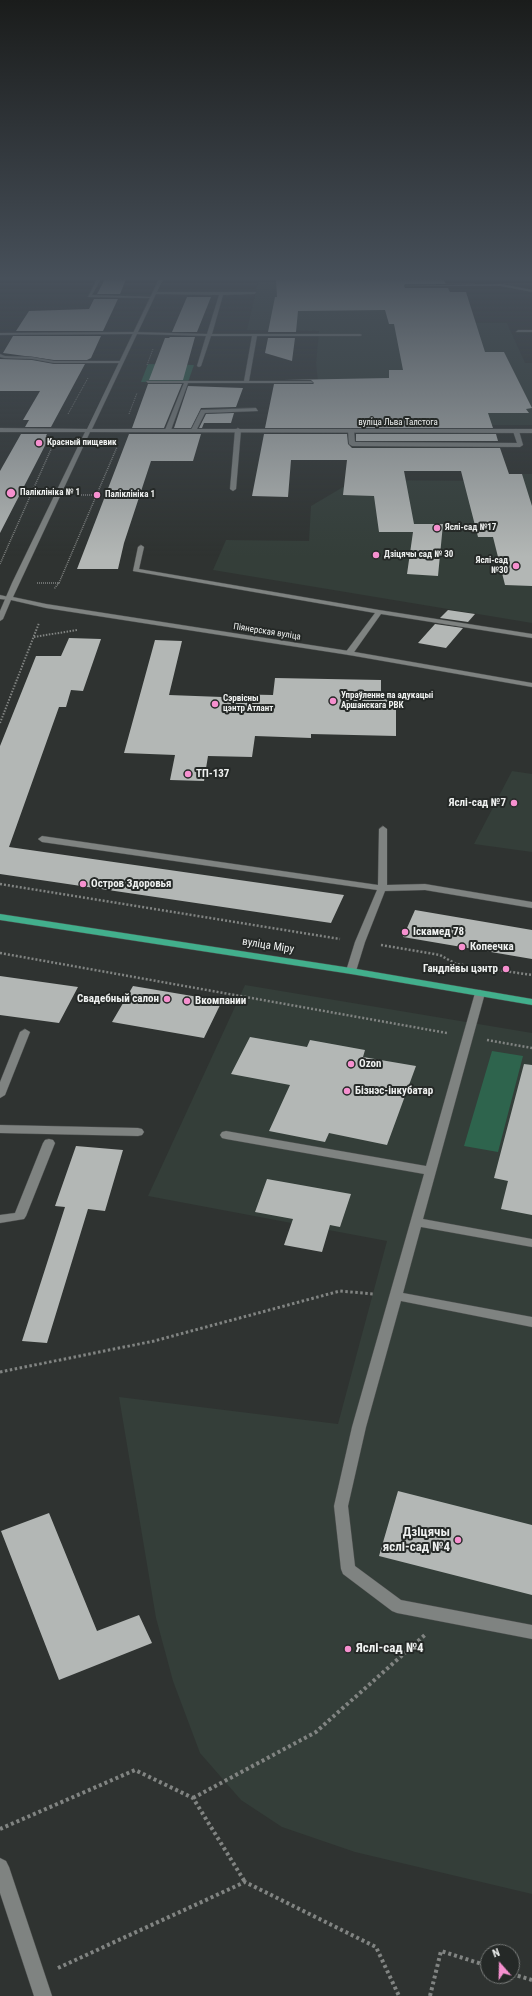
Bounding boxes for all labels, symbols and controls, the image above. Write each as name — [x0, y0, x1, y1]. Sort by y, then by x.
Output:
street label: вуліца Льва Талстога — [358, 418, 438, 428]
marker: Красный пищевик — [34, 438, 44, 448]
place label: Красный пищевик — [47, 438, 116, 448]
marker: Паліклініка № 1 — [5, 487, 17, 499]
place label: Паліклініка № 1 — [20, 488, 80, 498]
marker: Паліклініка 1 — [92, 490, 102, 500]
place label: Паліклініка 1 — [105, 490, 155, 500]
marker: Яслі-сад №17 — [432, 523, 442, 533]
place label: Яслі-сад №17 — [445, 523, 496, 533]
marker: Дзіцячы сад № 30 — [371, 550, 381, 560]
place label: Дзіцячы сад № 30 — [384, 550, 453, 560]
place label: Яслі-сад №30 — [476, 556, 508, 577]
marker: Яслі-сад №30 — [511, 561, 521, 571]
street label: Піянерская вуліца — [232, 621, 302, 643]
place label: Упраўленне па адукацыі Аршанскага РВК — [341, 691, 433, 712]
place label: Сэрвісны цэнтр Атлант — [223, 694, 273, 715]
marker: Упраўленне па адукацыі Аршанскага РВК — [328, 696, 338, 706]
marker: Сэрвісны цэнтр Атлант — [210, 699, 220, 709]
place label: ТП-137 — [196, 767, 229, 781]
marker: ТП-137 — [183, 769, 193, 779]
place label: Яслі-сад №7 — [449, 796, 506, 810]
marker: Яслі-сад №7 — [509, 798, 519, 808]
place label: Остров Здоровья — [91, 877, 171, 891]
marker: Остров Здоровья — [78, 879, 88, 889]
place label: Іскамед 78 — [413, 925, 464, 939]
marker: Іскамед 78 — [400, 927, 410, 937]
street label: вуліца Міру — [241, 935, 295, 957]
place label: Копеечка — [470, 940, 514, 954]
marker: Копеечка — [457, 942, 467, 952]
place label: Гандлёвы цэнтр — [423, 962, 498, 976]
marker: Гандлёвы цэнтр — [501, 964, 511, 974]
place label: Свадебный салон — [77, 992, 159, 1006]
marker: Свадебный салон — [162, 994, 172, 1004]
place label: Вкомпании — [195, 994, 246, 1008]
marker: Вкомпании — [182, 996, 192, 1006]
place label: Ozon — [359, 1057, 381, 1071]
marker: Ozon — [346, 1059, 356, 1069]
place label: Бізнэс-інкубатар — [355, 1084, 433, 1098]
marker: Бізнэс-інкубатар — [342, 1086, 352, 1096]
place label: Дзіцячы яслі-сад №4 — [383, 1525, 450, 1556]
marker: Дзіцячы яслі-сад №4 — [453, 1535, 463, 1545]
place label: Яслі-сад №4 — [356, 1641, 424, 1657]
marker: Яслі-сад №4 — [343, 1644, 353, 1654]
north arrow — [480, 1944, 520, 1984]
text: N — [491, 1946, 501, 1960]

